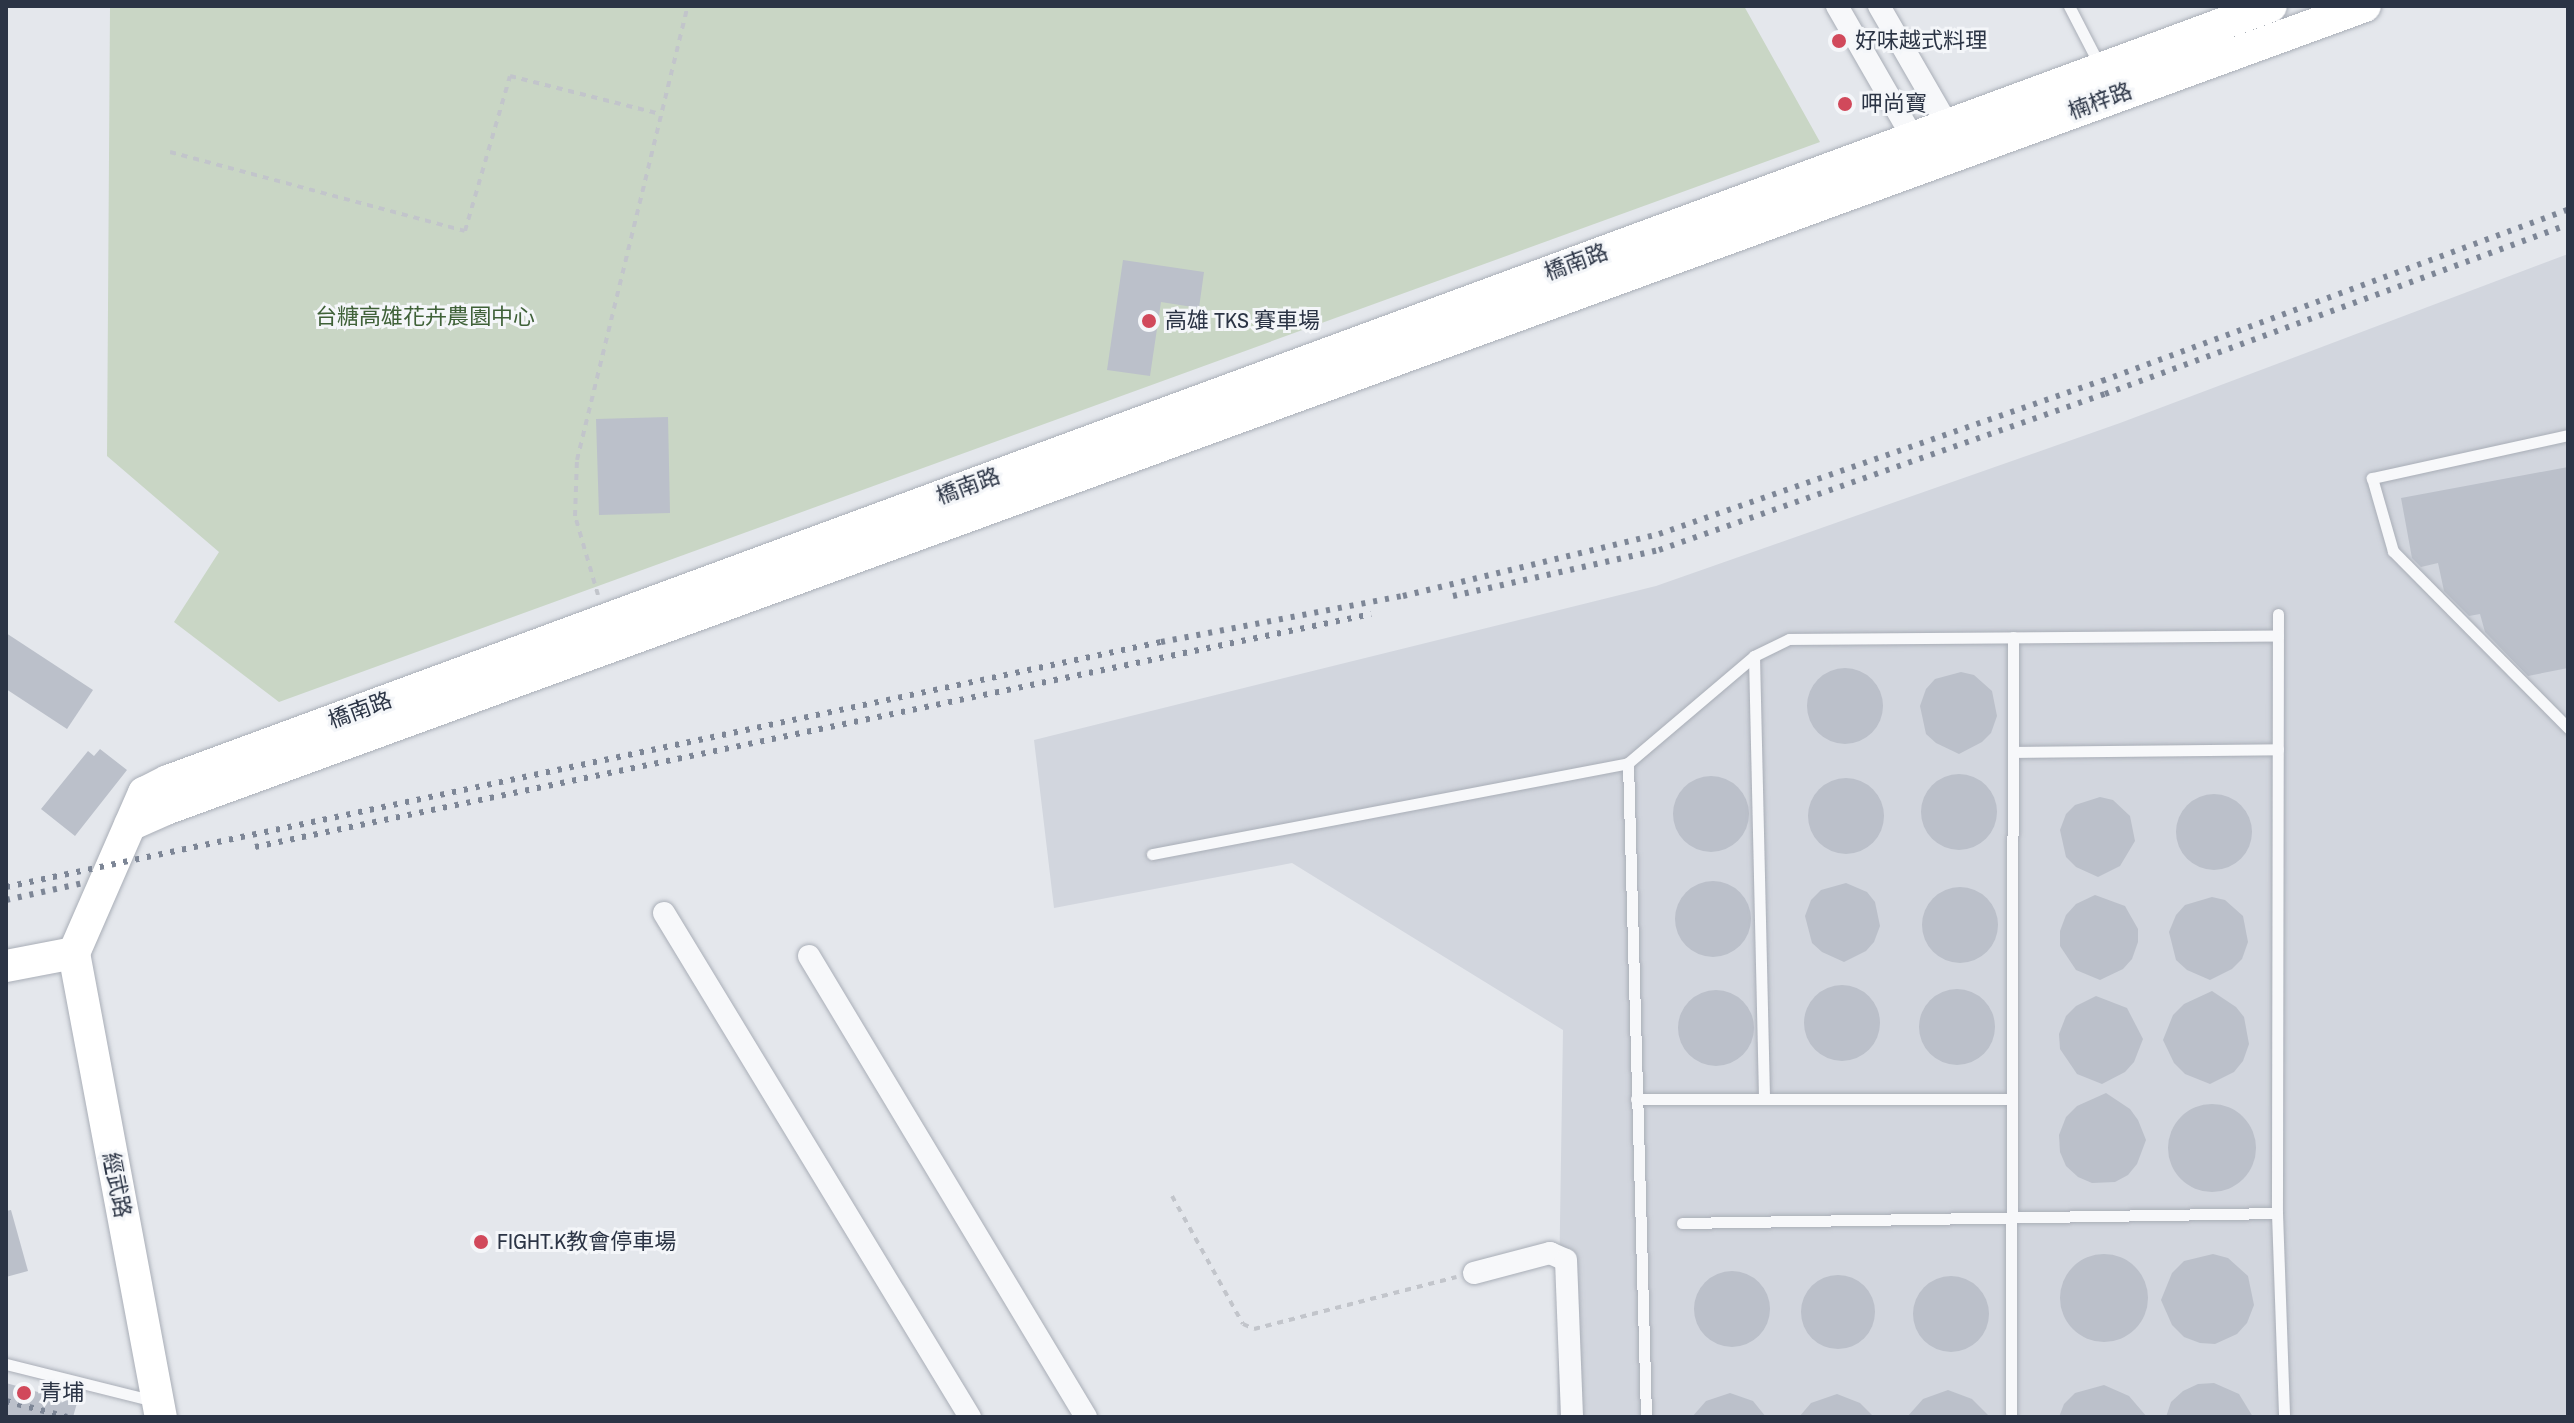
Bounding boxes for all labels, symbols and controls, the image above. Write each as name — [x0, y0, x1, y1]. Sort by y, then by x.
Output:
place label: 好味越式料理 — [1855, 28, 1987, 54]
marker: 好味越式料理 — [1830, 32, 1848, 50]
street label: 楠梓路 — [2064, 77, 2136, 125]
place label: 呷尚寶 — [1861, 91, 1927, 117]
marker: 呷尚寶 — [1836, 95, 1854, 113]
street label: 橋南路 — [1540, 238, 1612, 286]
park label: 台糖高雄花卉農園中心 — [315, 304, 535, 330]
place label: 高雄 TKS 賽車場 — [1165, 308, 1320, 334]
marker: 高雄 TKS 賽車場 — [1140, 312, 1158, 330]
street label: 橋南路 — [932, 462, 1004, 510]
street label: 橋南路 — [324, 686, 396, 734]
street label: 經武路 — [98, 1150, 136, 1220]
place label: FIGHT.K教會停車場 — [497, 1229, 676, 1255]
marker: FIGHT.K教會停車場 — [472, 1233, 490, 1251]
place label: 青埔 — [40, 1380, 84, 1406]
marker: 青埔 — [15, 1384, 33, 1402]

